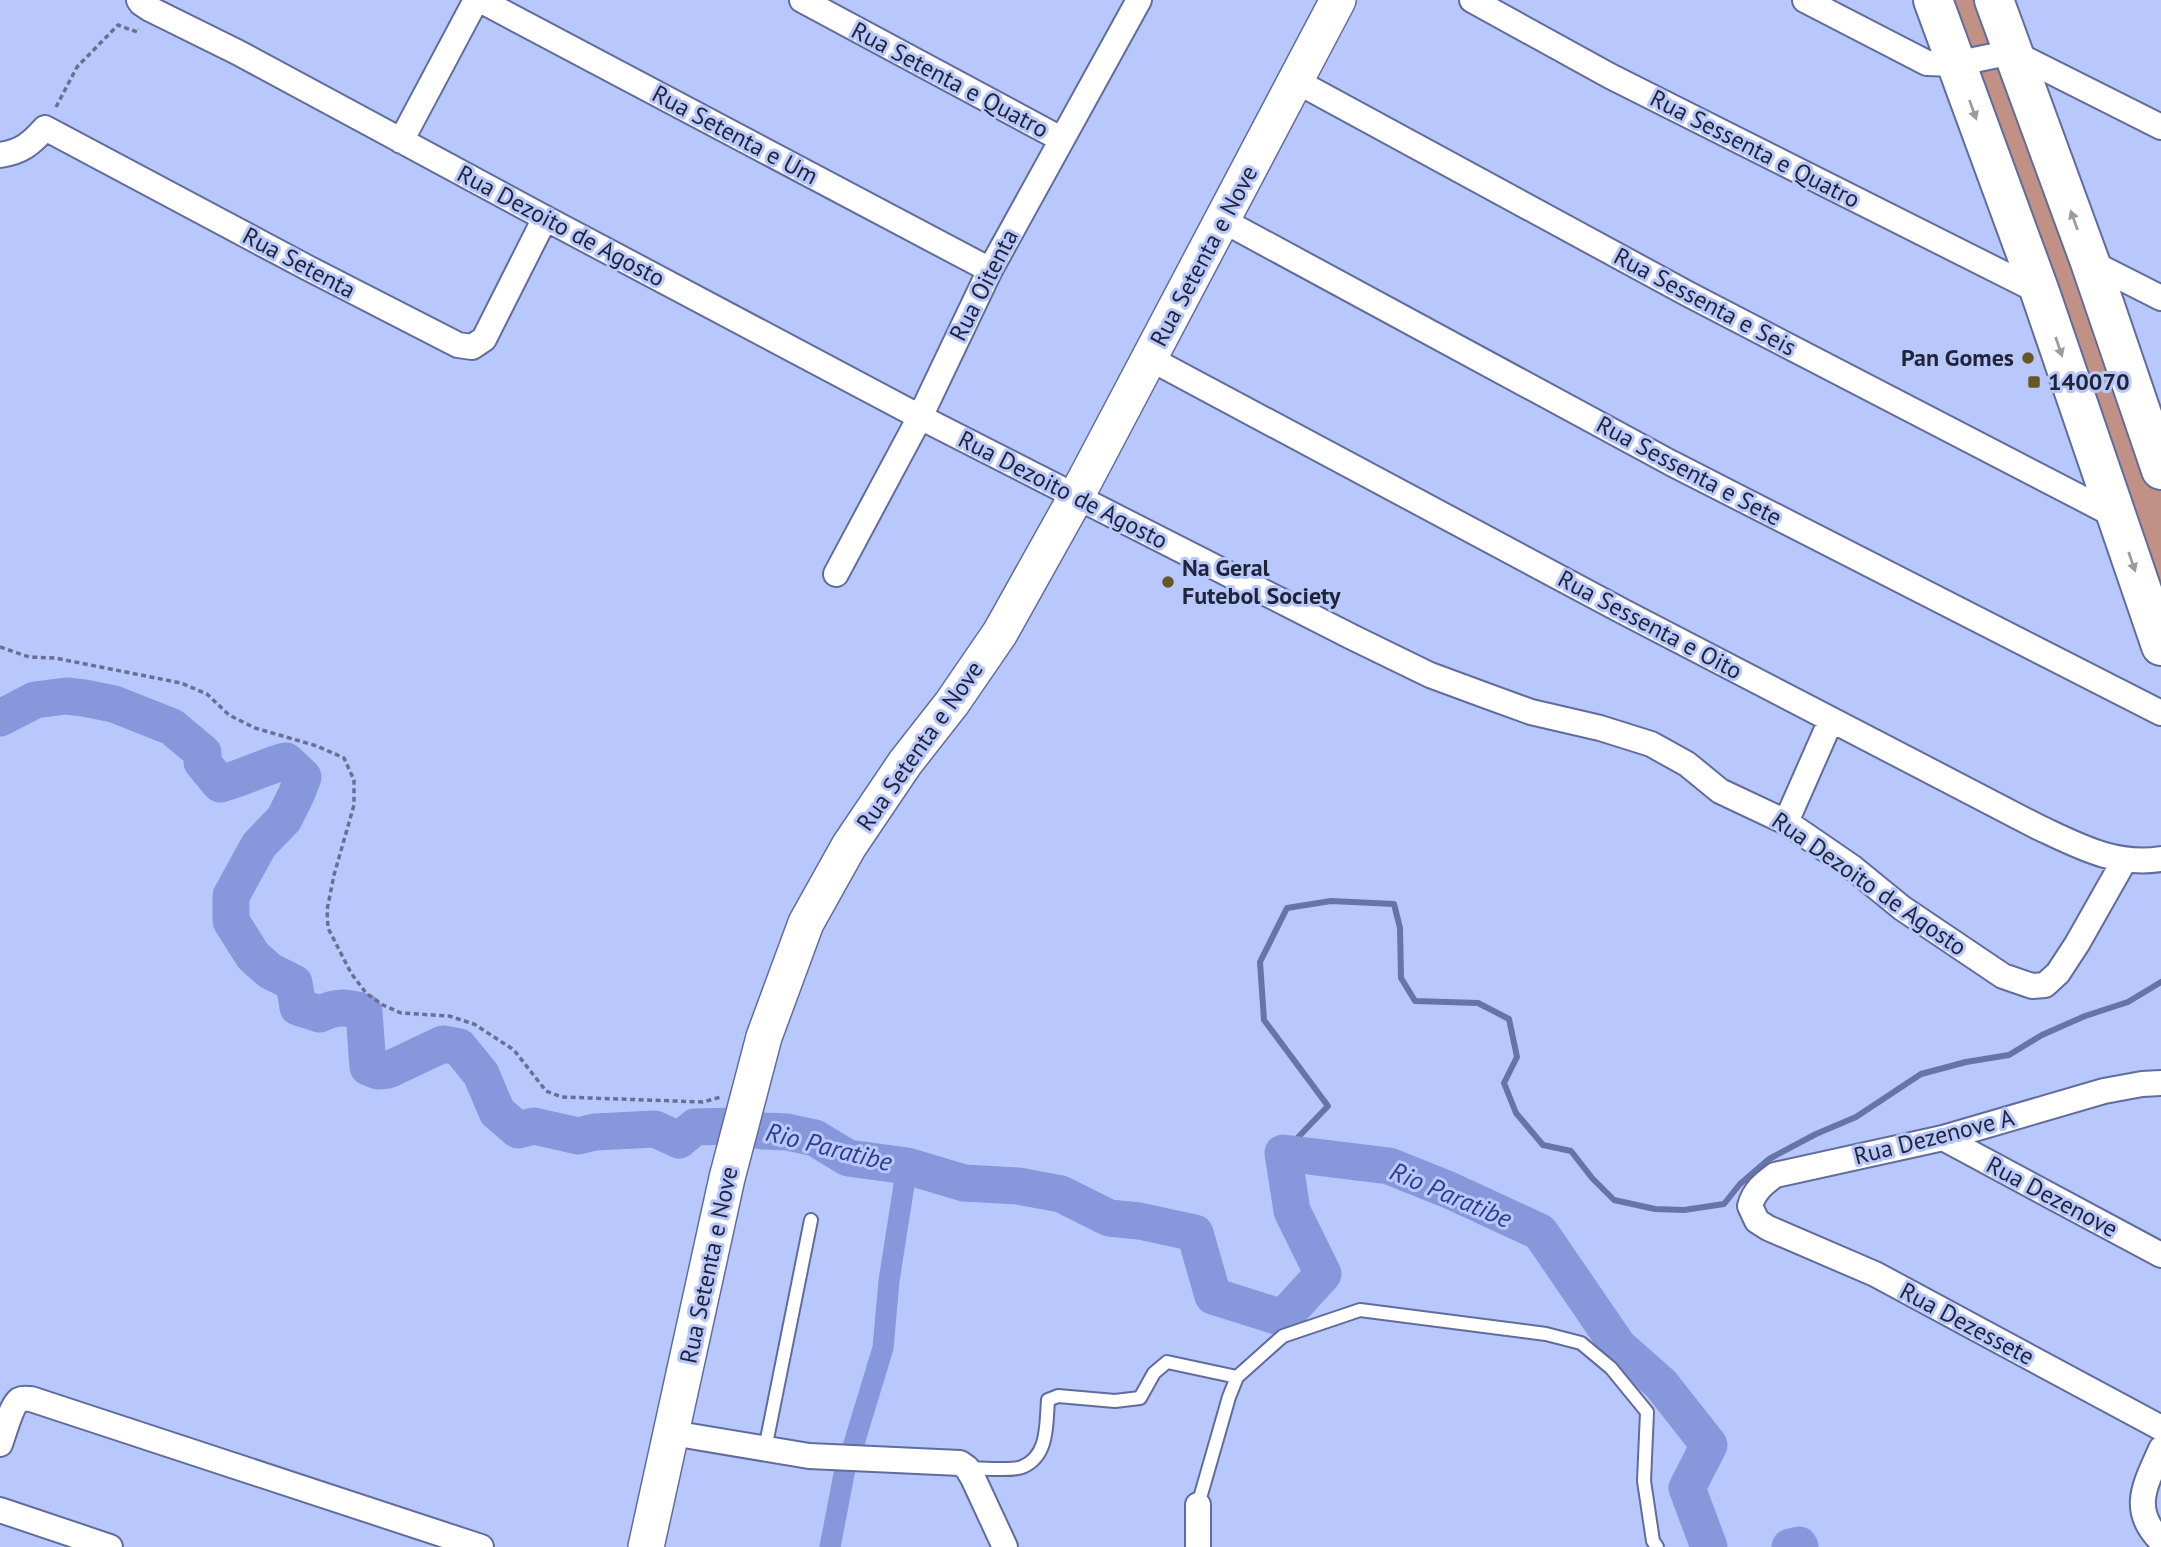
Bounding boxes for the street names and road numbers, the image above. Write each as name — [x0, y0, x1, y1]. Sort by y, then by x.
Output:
street label: Rua Setenta e Quatro — [846, 14, 1054, 145]
street label: Rua Setenta e Um — [647, 78, 824, 191]
street label: Rua Sessenta e Quatro — [1645, 82, 1865, 215]
street label: Rua Dezoito de Agosto — [452, 158, 670, 293]
street label: Rua Setenta e Nove — [1143, 160, 1264, 352]
street label: Rua Setenta — [237, 220, 361, 305]
street label: Rua Oitenta — [942, 224, 1025, 346]
street label: Rua Sessenta e Seis — [1609, 240, 1802, 363]
street label: Rua Sessenta e Sete — [1591, 409, 1787, 533]
street label: Rua Dezoito de Agosto — [953, 423, 1173, 556]
street label: Rua Sessenta e Oito — [1553, 563, 1748, 686]
street label: Rua Setenta e Nove — [849, 655, 990, 837]
street label: Rua Dezoito de Agosto — [1766, 805, 1973, 962]
street label: Rua Dezenove A — [1850, 1102, 2017, 1171]
street label: Rua Dezenove — [1981, 1149, 2123, 1244]
street label: Rua Setenta e Nove — [672, 1164, 745, 1366]
street label: Rua Dezessete — [1895, 1275, 2040, 1372]

